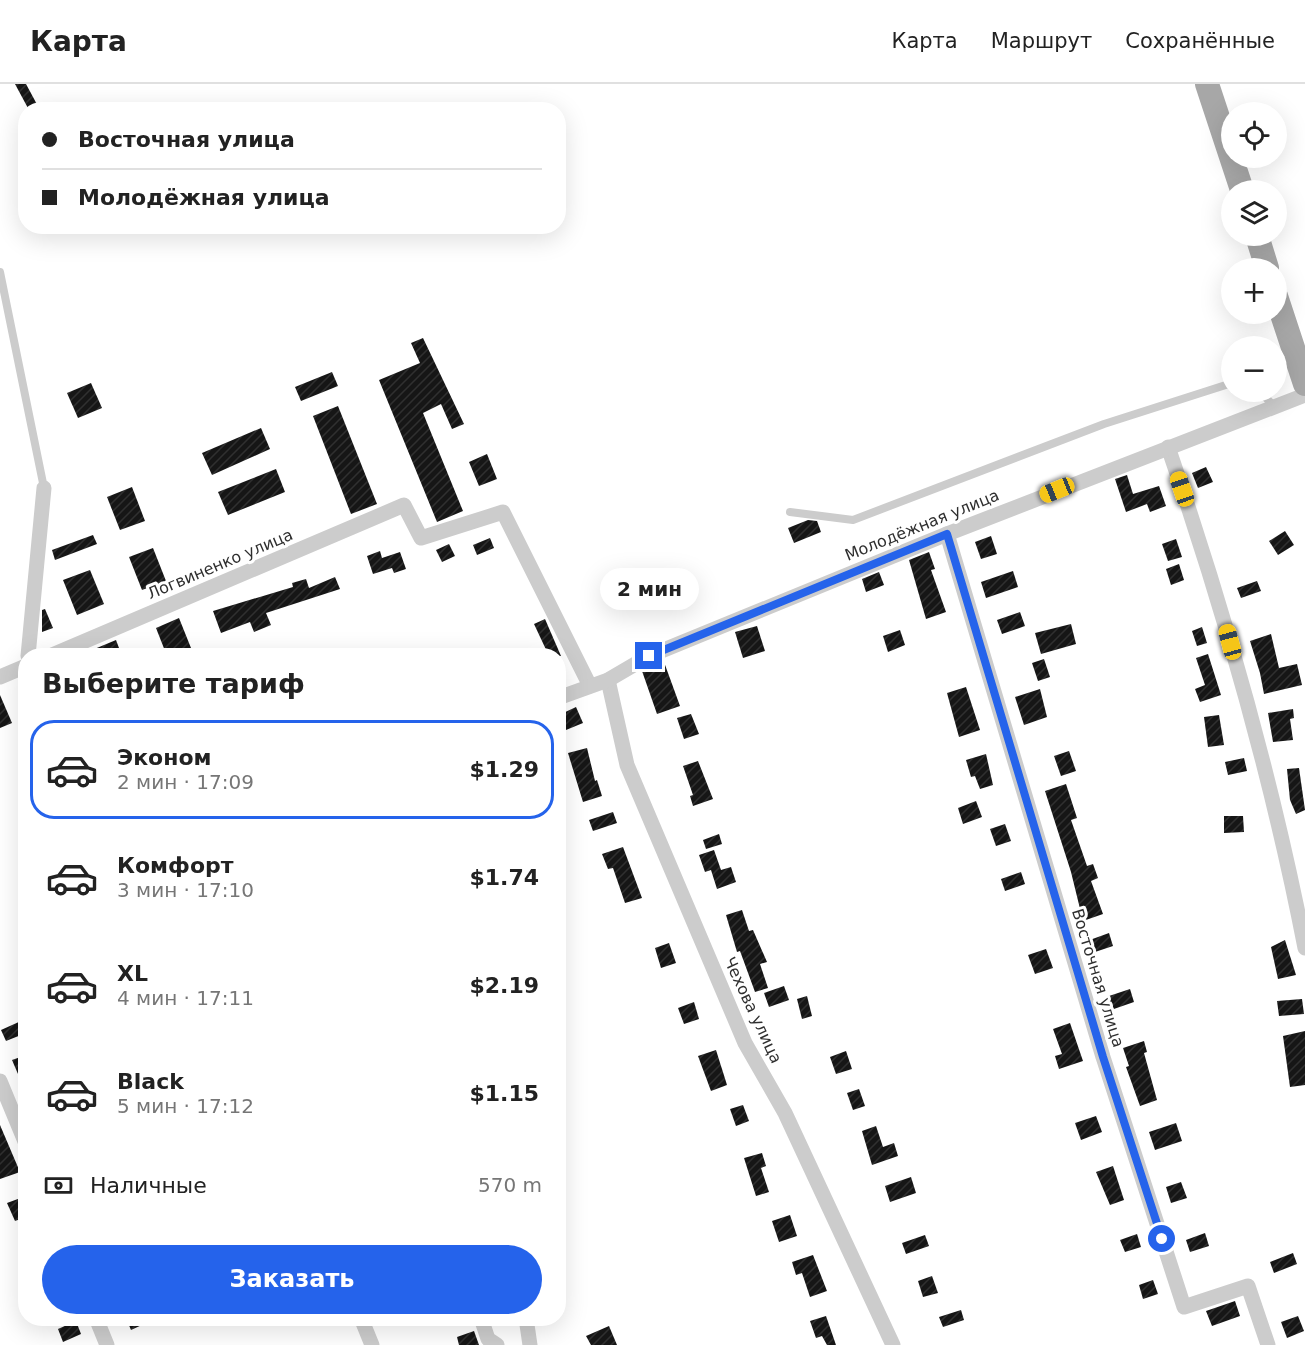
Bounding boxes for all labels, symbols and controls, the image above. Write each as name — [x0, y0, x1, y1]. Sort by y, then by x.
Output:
text: Карта — [30, 25, 127, 58]
text: Карта — [892, 29, 958, 53]
text: Маршрут — [991, 29, 1092, 53]
text: Сохранённые — [1125, 29, 1275, 53]
map controls — [1221, 102, 1287, 402]
button: locate — [1221, 102, 1287, 168]
text: Восточная улица — [78, 127, 295, 152]
button: layers — [1221, 180, 1287, 246]
text: Молодёжная улица — [78, 185, 330, 210]
button: + — [1221, 258, 1287, 324]
button: − — [1221, 336, 1287, 402]
car — [1168, 469, 1196, 509]
car — [1037, 475, 1077, 505]
street label: Молодёжная улица — [842, 485, 1002, 565]
street label: Логвиненко улица — [144, 525, 296, 603]
callout: 2 мин — [600, 569, 698, 611]
text: 2 мин — [617, 577, 682, 601]
car — [1217, 622, 1243, 662]
route end — [635, 642, 662, 669]
text: Выберите тариф — [42, 668, 305, 699]
icon: car — [45, 743, 99, 797]
text: Эконом — [117, 745, 212, 770]
text: $1.29 — [469, 757, 539, 782]
text: 2 мин · 17:09 — [117, 770, 254, 794]
icon: car — [45, 851, 99, 905]
text: Комфорт — [117, 853, 234, 878]
text: $1.74 — [469, 865, 539, 890]
text: 3 мин · 17:10 — [117, 878, 254, 902]
street label: Восточная улица — [1068, 906, 1128, 1050]
street label: Чехова улица — [720, 954, 786, 1066]
icon: car — [45, 959, 99, 1013]
text: XL — [117, 961, 148, 986]
text: $2.19 — [469, 973, 539, 998]
text: 4 мин · 17:11 — [117, 986, 254, 1010]
icon: car — [45, 1067, 99, 1121]
text: Black — [117, 1069, 184, 1094]
text: $1.15 — [469, 1081, 539, 1106]
text: 5 мин · 17:12 — [117, 1094, 254, 1118]
icon: cash — [42, 1169, 75, 1202]
text: Наличные — [90, 1173, 207, 1198]
text: 570 m — [478, 1173, 542, 1197]
route start — [1148, 1225, 1175, 1252]
button: Заказать — [42, 1245, 542, 1314]

